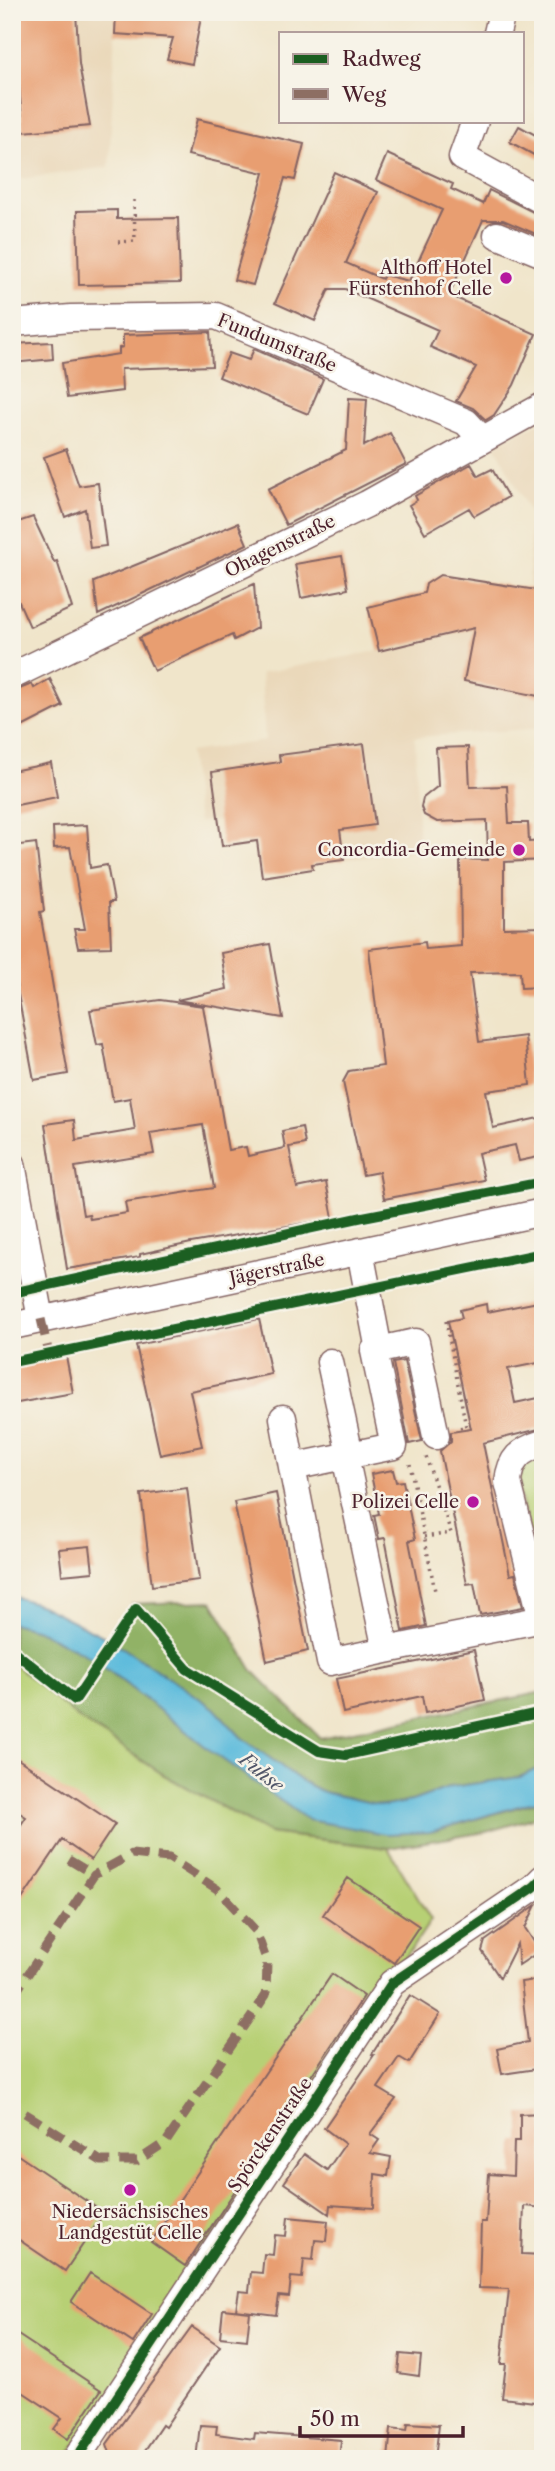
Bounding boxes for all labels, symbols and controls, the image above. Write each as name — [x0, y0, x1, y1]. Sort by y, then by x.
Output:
legend — [279, 32, 524, 122]
text: Radweg — [342, 46, 422, 71]
text: Weg — [341, 82, 387, 107]
place label: Althoff Hotel Fürstenhof Celle — [348, 257, 492, 300]
marker: Althoff Hotel Fürstenhof Celle — [498, 270, 514, 286]
street label: Fundumstraße — [214, 309, 340, 377]
street label: Ohagenstraße — [221, 510, 339, 582]
place label: Concordia-Gemeinde — [318, 839, 505, 861]
marker: Concordia-Gemeinde — [511, 842, 527, 858]
street label: Jägerstraße — [225, 1248, 326, 1290]
place label: Polizei Celle — [351, 1491, 459, 1513]
marker: Polizei Celle — [465, 1494, 481, 1510]
water label: Fuhse — [234, 1747, 289, 1797]
street label: Spörckenstraße — [223, 2073, 317, 2197]
marker: Niedersächsisches Landgestüt Celle — [122, 2182, 138, 2198]
place label: Niedersächsisches Landgestüt Celle — [52, 2201, 208, 2244]
scale bar — [300, 2394, 462, 2438]
text: 50 m — [310, 2406, 360, 2431]

